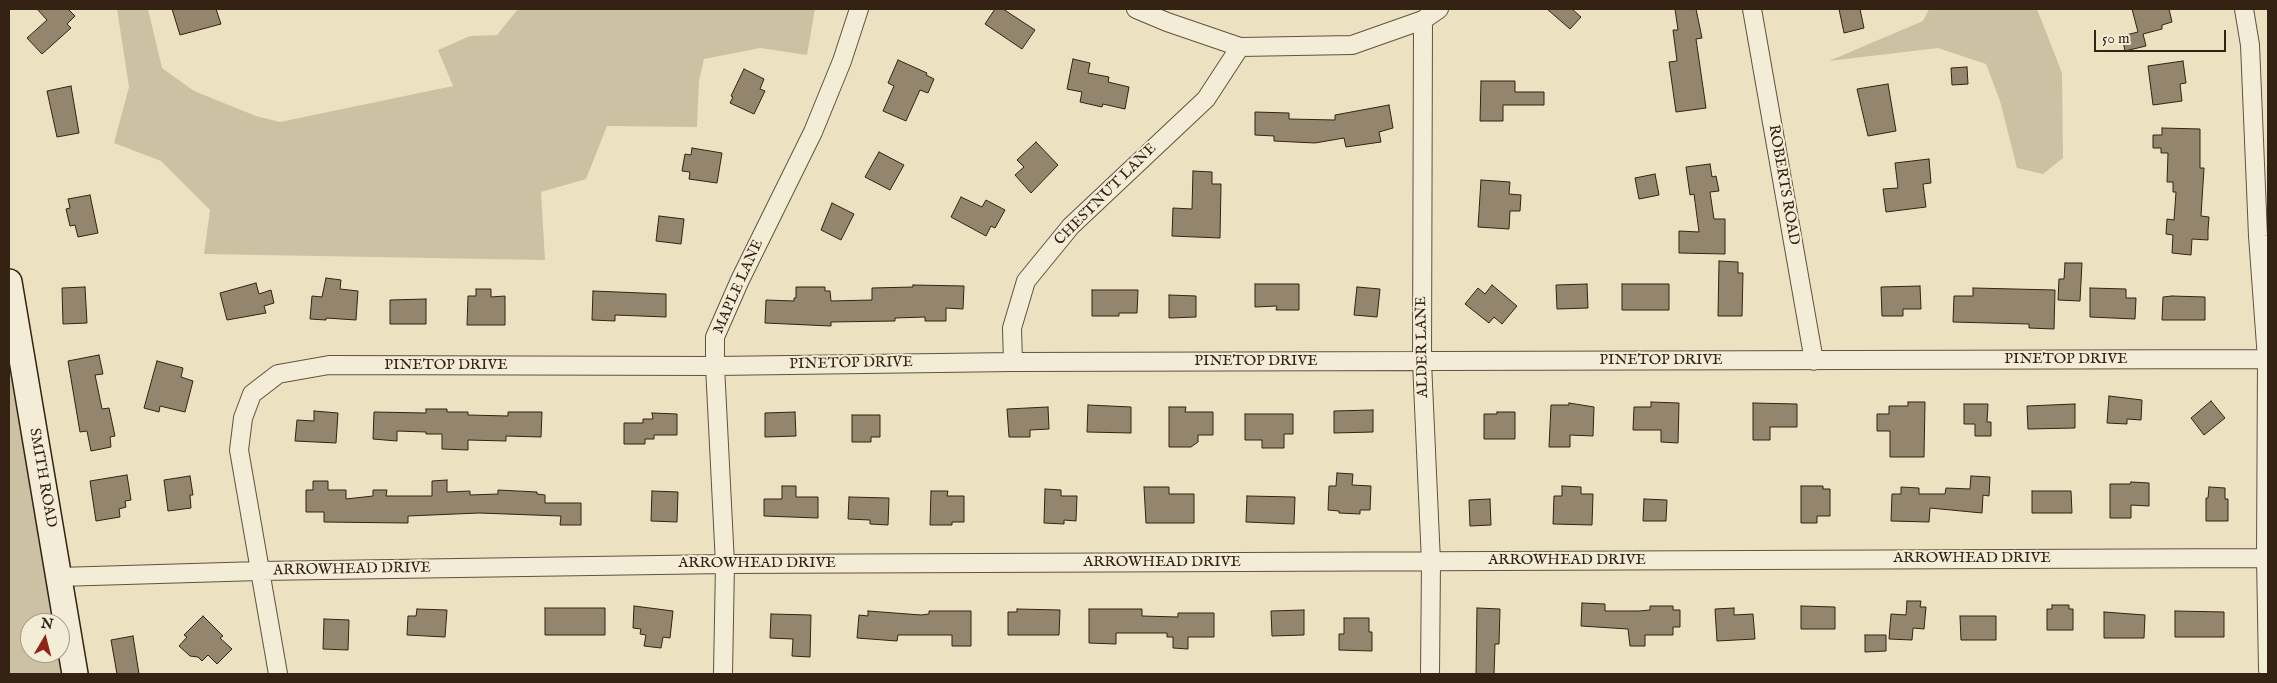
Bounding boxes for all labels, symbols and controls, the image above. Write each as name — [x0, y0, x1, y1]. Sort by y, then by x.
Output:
scale bar — [2097, 20, 2230, 52]
text: 50 m — [2102, 29, 2130, 48]
street label: ROBERTS ROAD — [1764, 123, 1802, 247]
street label: CHESTNUT LANE — [1051, 140, 1161, 250]
street label: MAPLE LANE — [710, 237, 768, 337]
street label: ALDER LANE — [1413, 296, 1433, 398]
street label: PINETOP DRIVE — [2004, 351, 2128, 369]
street label: PINETOP DRIVE — [1599, 352, 1723, 370]
street label: PINETOP DRIVE — [1194, 353, 1318, 371]
street label: PINETOP DRIVE — [789, 354, 913, 374]
street label: PINETOP DRIVE — [384, 357, 508, 375]
street label: SMITH ROAD — [24, 427, 60, 529]
street label: ARROWHEAD DRIVE — [1893, 550, 2051, 568]
street label: ARROWHEAD DRIVE — [1488, 552, 1646, 570]
street label: ARROWHEAD DRIVE — [1083, 554, 1241, 572]
street label: ARROWHEAD DRIVE — [678, 555, 836, 573]
street label: ARROWHEAD DRIVE — [273, 560, 431, 580]
north arrow — [20, 613, 70, 663]
text: N — [40, 614, 54, 634]

